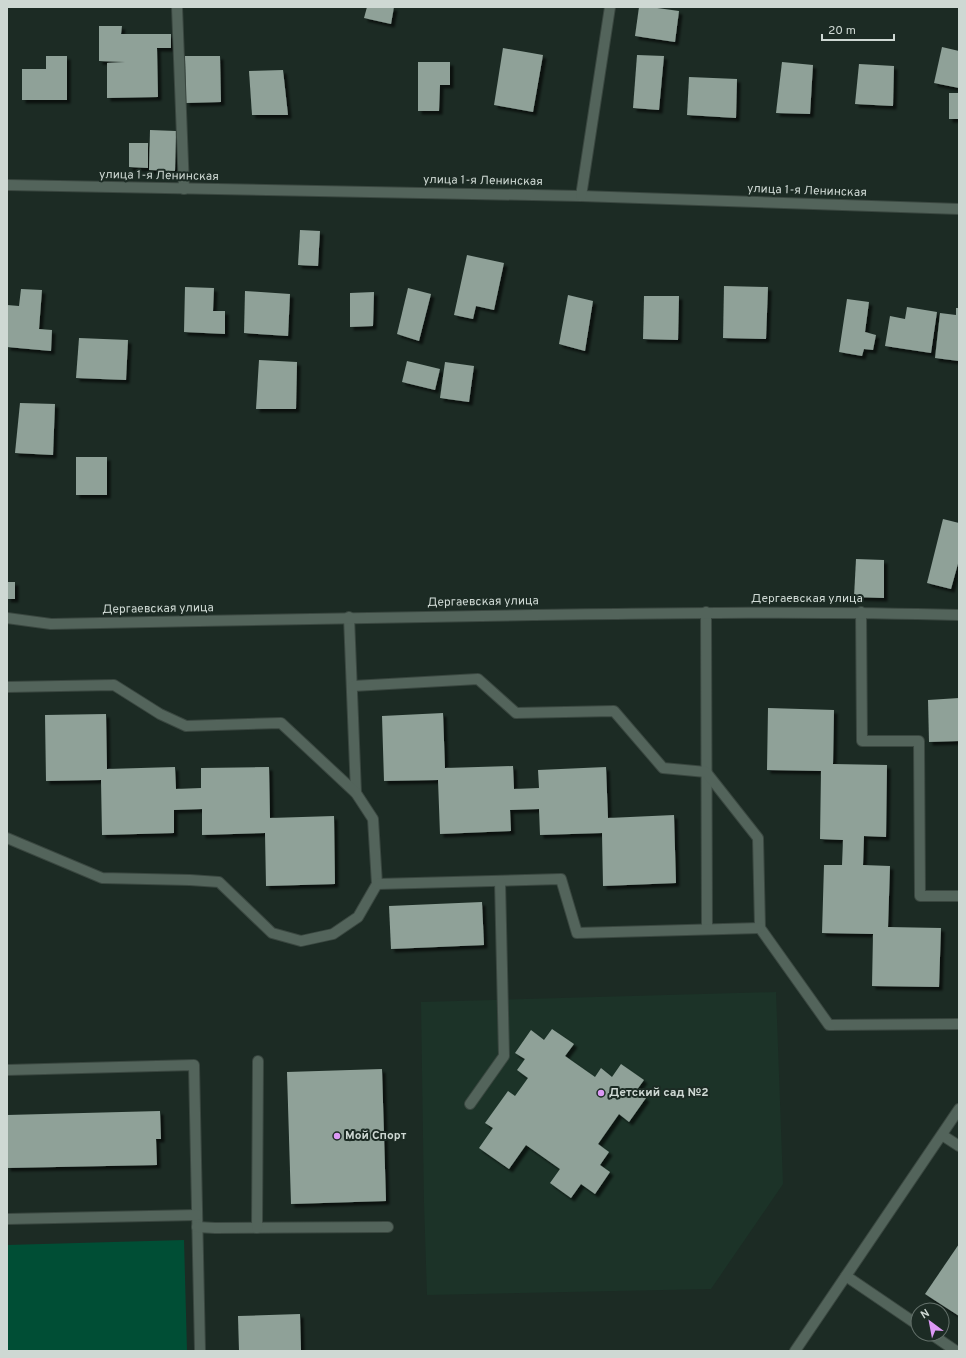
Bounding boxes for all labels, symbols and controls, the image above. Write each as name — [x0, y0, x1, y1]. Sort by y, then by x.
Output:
scale bar — [822, 16, 894, 42]
text: 20 m — [828, 23, 856, 39]
street label: улица 1-я Ленинская — [99, 167, 219, 185]
street label: улица 1-я Ленинская — [423, 172, 543, 190]
street label: улица 1-я Ленинская — [747, 181, 867, 201]
street label: Дергаевская улица — [751, 591, 863, 607]
street label: Дергаевская улица — [427, 593, 539, 611]
street label: Дергаевская улица — [102, 600, 214, 618]
place label: Детский сад №2 — [609, 1085, 709, 1101]
marker: Детский сад №2 — [596, 1088, 606, 1098]
place label: Мой Спорт — [345, 1128, 407, 1144]
marker: Мой Спорт — [332, 1131, 342, 1141]
north arrow — [910, 1302, 950, 1342]
text: N — [918, 1306, 932, 1322]

